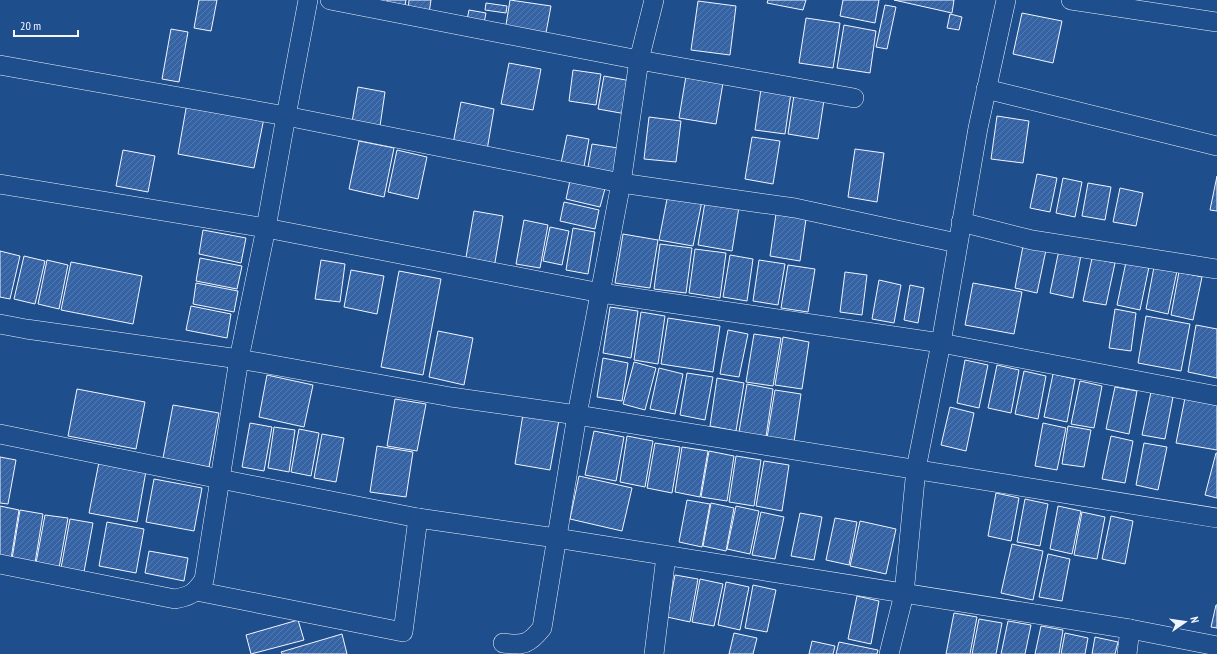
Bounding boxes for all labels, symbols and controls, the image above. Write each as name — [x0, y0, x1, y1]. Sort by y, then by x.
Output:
scale bar — [14, 12, 78, 38]
text: 20 m — [20, 18, 41, 33]
north arrow — [1165, 602, 1205, 642]
text: N — [1187, 615, 1202, 624]

